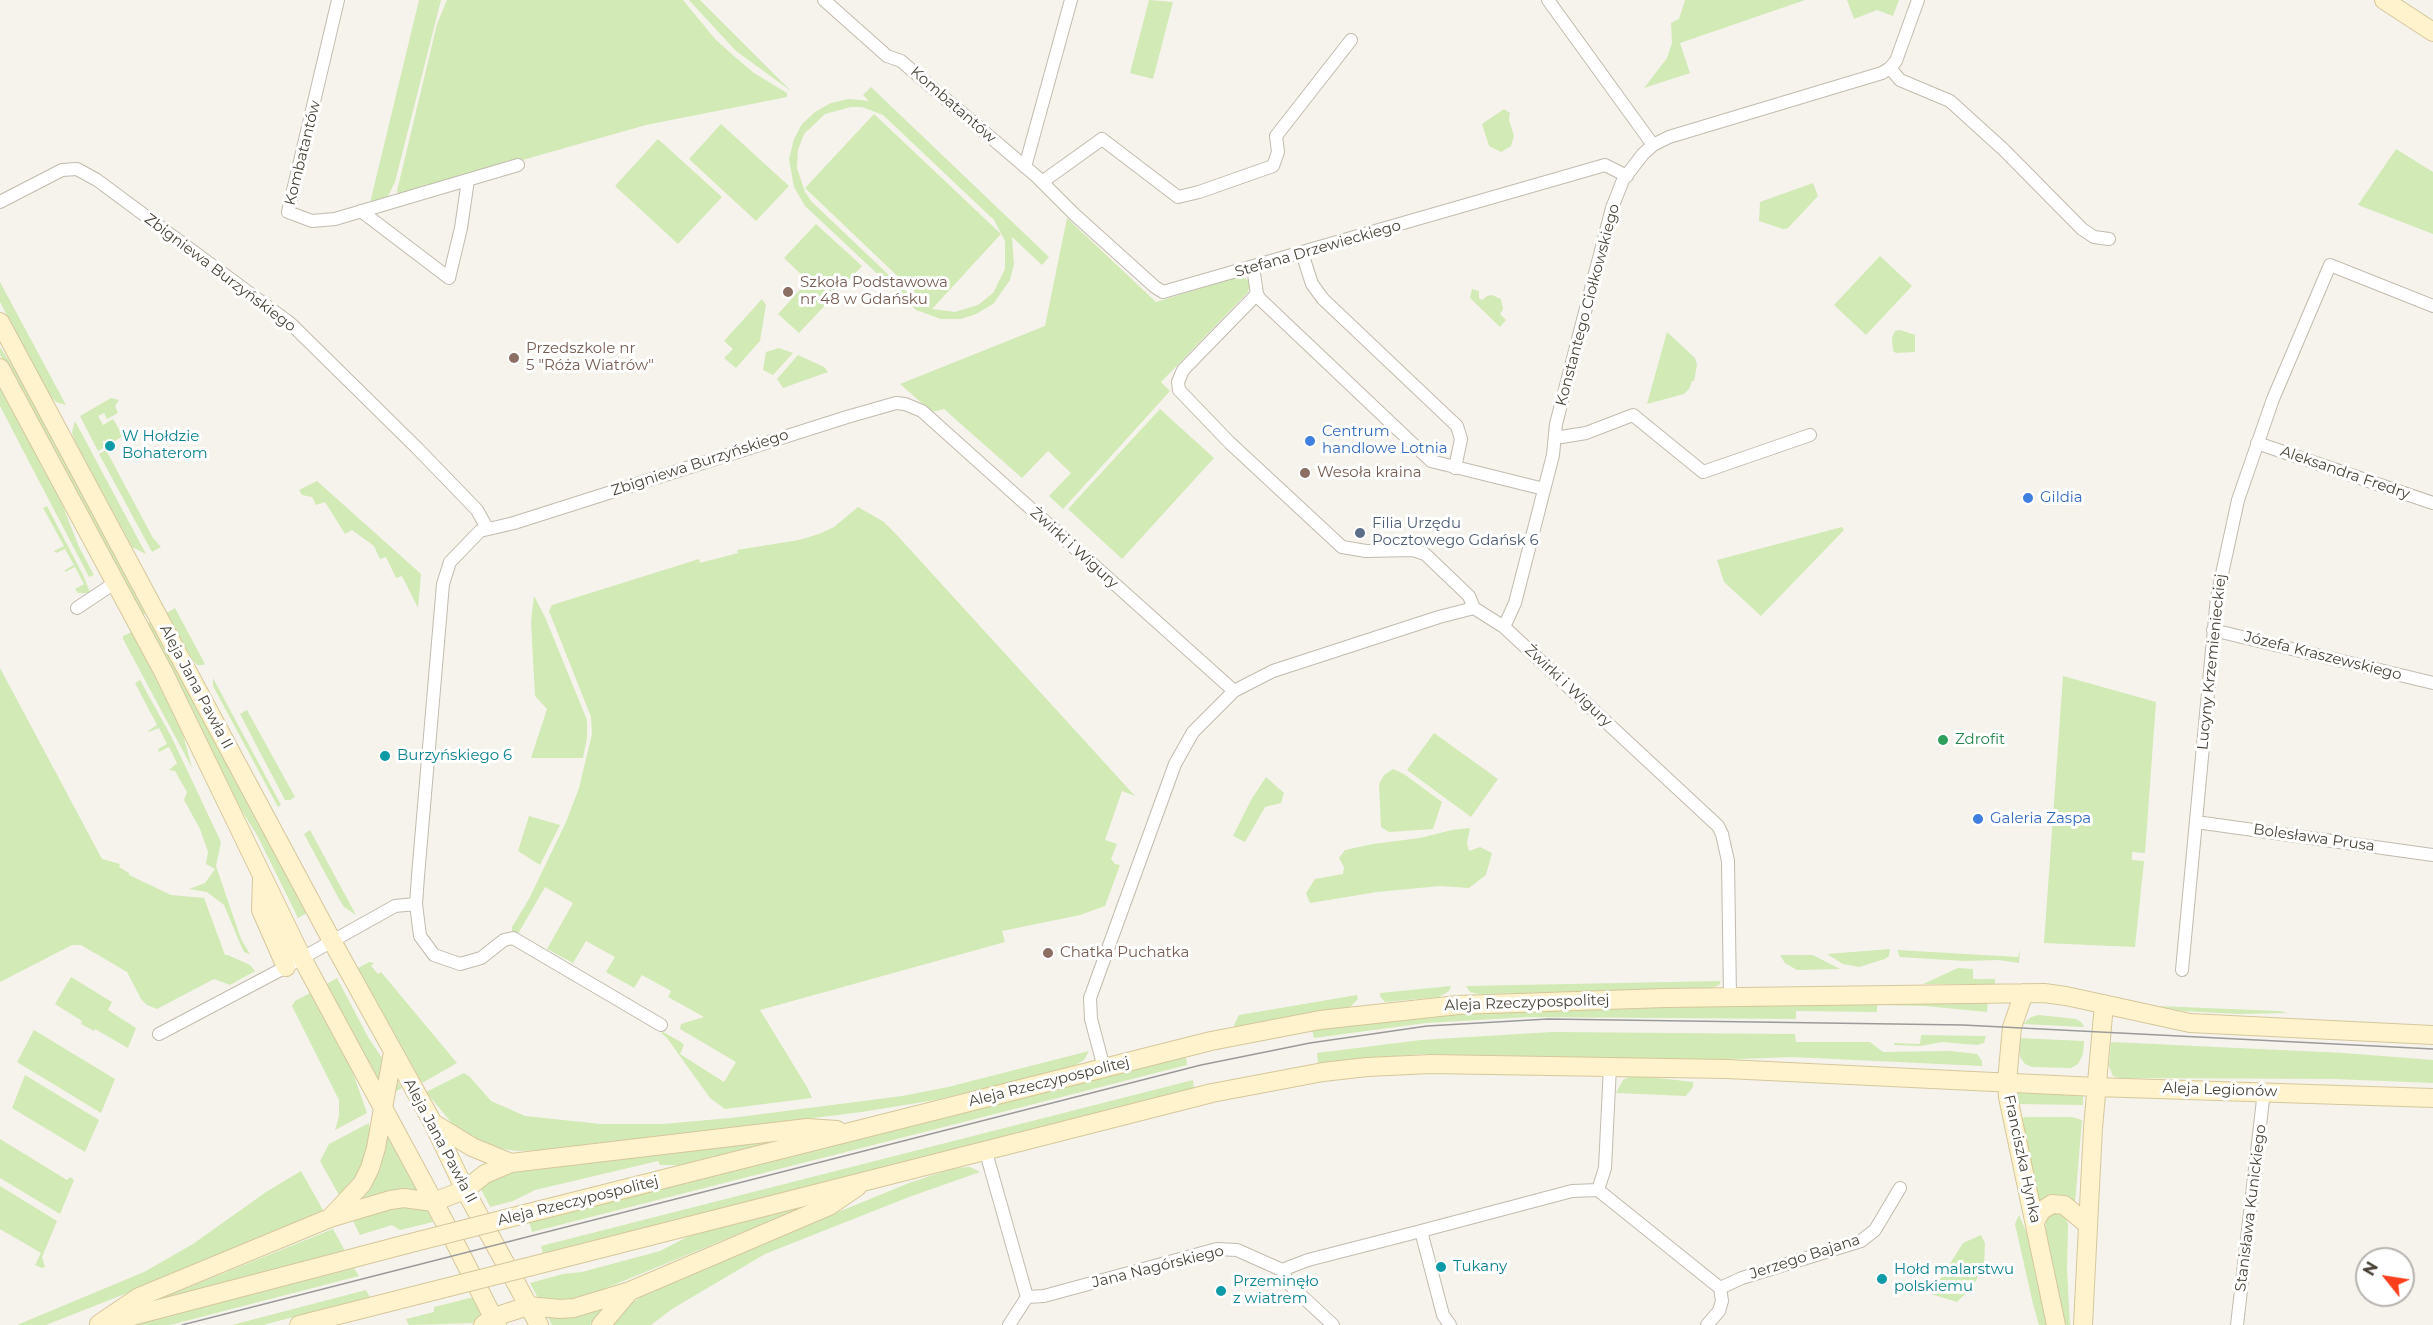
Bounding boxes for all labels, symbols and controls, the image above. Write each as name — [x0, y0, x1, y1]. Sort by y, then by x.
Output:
street label: Kombatantów — [907, 63, 999, 147]
street label: Kombatantów — [281, 99, 325, 207]
street label: Konstantego Ciołkowskiego — [1552, 202, 1624, 408]
street label: Zbigniewa Burzyńskiego — [141, 210, 299, 336]
street label: Stefana Drzewieckiego — [1233, 217, 1403, 281]
place label: Szkoła Podstawowa nr 48 w Gdańsku — [800, 274, 948, 309]
marker: Szkoła Podstawowa nr 48 w Gdańsku — [781, 285, 795, 299]
place label: Przedszkole nr 5 "Róża Wiatrów" — [526, 340, 654, 375]
marker: Przedszkole nr 5 "Róża Wiatrów" — [507, 351, 521, 365]
place label: Centrum handlowe Lotnia — [1322, 423, 1448, 458]
street label: Zbigniewa Burzyńskiego — [609, 426, 791, 500]
place label: W Hołdzie Bohaterom — [122, 428, 208, 463]
marker: Centrum handlowe Lotnia — [1303, 434, 1317, 448]
marker: W Hołdzie Bohaterom — [103, 439, 117, 453]
street label: Aleksandra Fredry — [2278, 442, 2412, 504]
place label: Wesoła kraina — [1317, 464, 1422, 482]
marker: Wesoła kraina — [1298, 466, 1312, 480]
place label: Gildia — [2040, 489, 2083, 507]
marker: Gildia — [2021, 491, 2035, 505]
street label: Żwirki i Wigury — [1026, 504, 1122, 592]
place label: Filia Urzędu Pocztowego Gdańsk 6 — [1372, 515, 1539, 550]
marker: Filia Urzędu Pocztowego Gdańsk 6 — [1353, 526, 1367, 540]
street label: Lucyny Krzemienieckiej — [2194, 573, 2230, 751]
street label: Aleja Jana Pawła II — [156, 622, 236, 752]
street label: Józefa Kraszewskiego — [2242, 628, 2404, 684]
street label: Żwirki i Wigury — [1521, 641, 1615, 731]
place label: Zdrofit — [1955, 731, 2005, 749]
marker: Zdrofit — [1936, 733, 1950, 747]
place label: Burzyńskiego 6 — [397, 747, 512, 765]
marker: Burzyńskiego 6 — [378, 749, 392, 763]
place label: Galeria Zaspa — [1990, 810, 2091, 828]
marker: Galeria Zaspa — [1971, 812, 1985, 826]
street label: Bolesława Prusa — [2252, 821, 2376, 855]
place label: Chatka Puchatka — [1060, 944, 1189, 962]
marker: Chatka Puchatka — [1041, 946, 1055, 960]
street label: Aleja Rzeczypospolitej — [1444, 991, 1610, 1015]
street label: Aleja Rzeczypospolitej — [967, 1053, 1131, 1111]
street label: Aleja Jana Pawła II — [400, 1076, 480, 1206]
street label: Aleja Legionów — [2162, 1079, 2278, 1101]
street label: Franciszka Hynka — [2000, 1093, 2044, 1225]
street label: Stanisława Kunickiego — [2232, 1123, 2270, 1293]
street label: Aleja Rzeczypospolitej — [496, 1172, 660, 1230]
street label: Jerzego Bajana — [1748, 1231, 1862, 1283]
street label: Jana Nagórskiego — [1090, 1242, 1226, 1292]
north arrow — [2355, 1247, 2415, 1307]
place label: Tukany — [1453, 1258, 1507, 1276]
text: N — [2359, 1258, 2382, 1279]
marker: Tukany — [1434, 1260, 1448, 1274]
place label: Hołd malarstwu polskiemu — [1894, 1261, 2014, 1296]
marker: Hołd malarstwu polskiemu — [1875, 1272, 1889, 1286]
place label: Przeminęło z wiatrem — [1233, 1273, 1319, 1308]
marker: Przeminęło z wiatrem — [1214, 1284, 1228, 1298]

